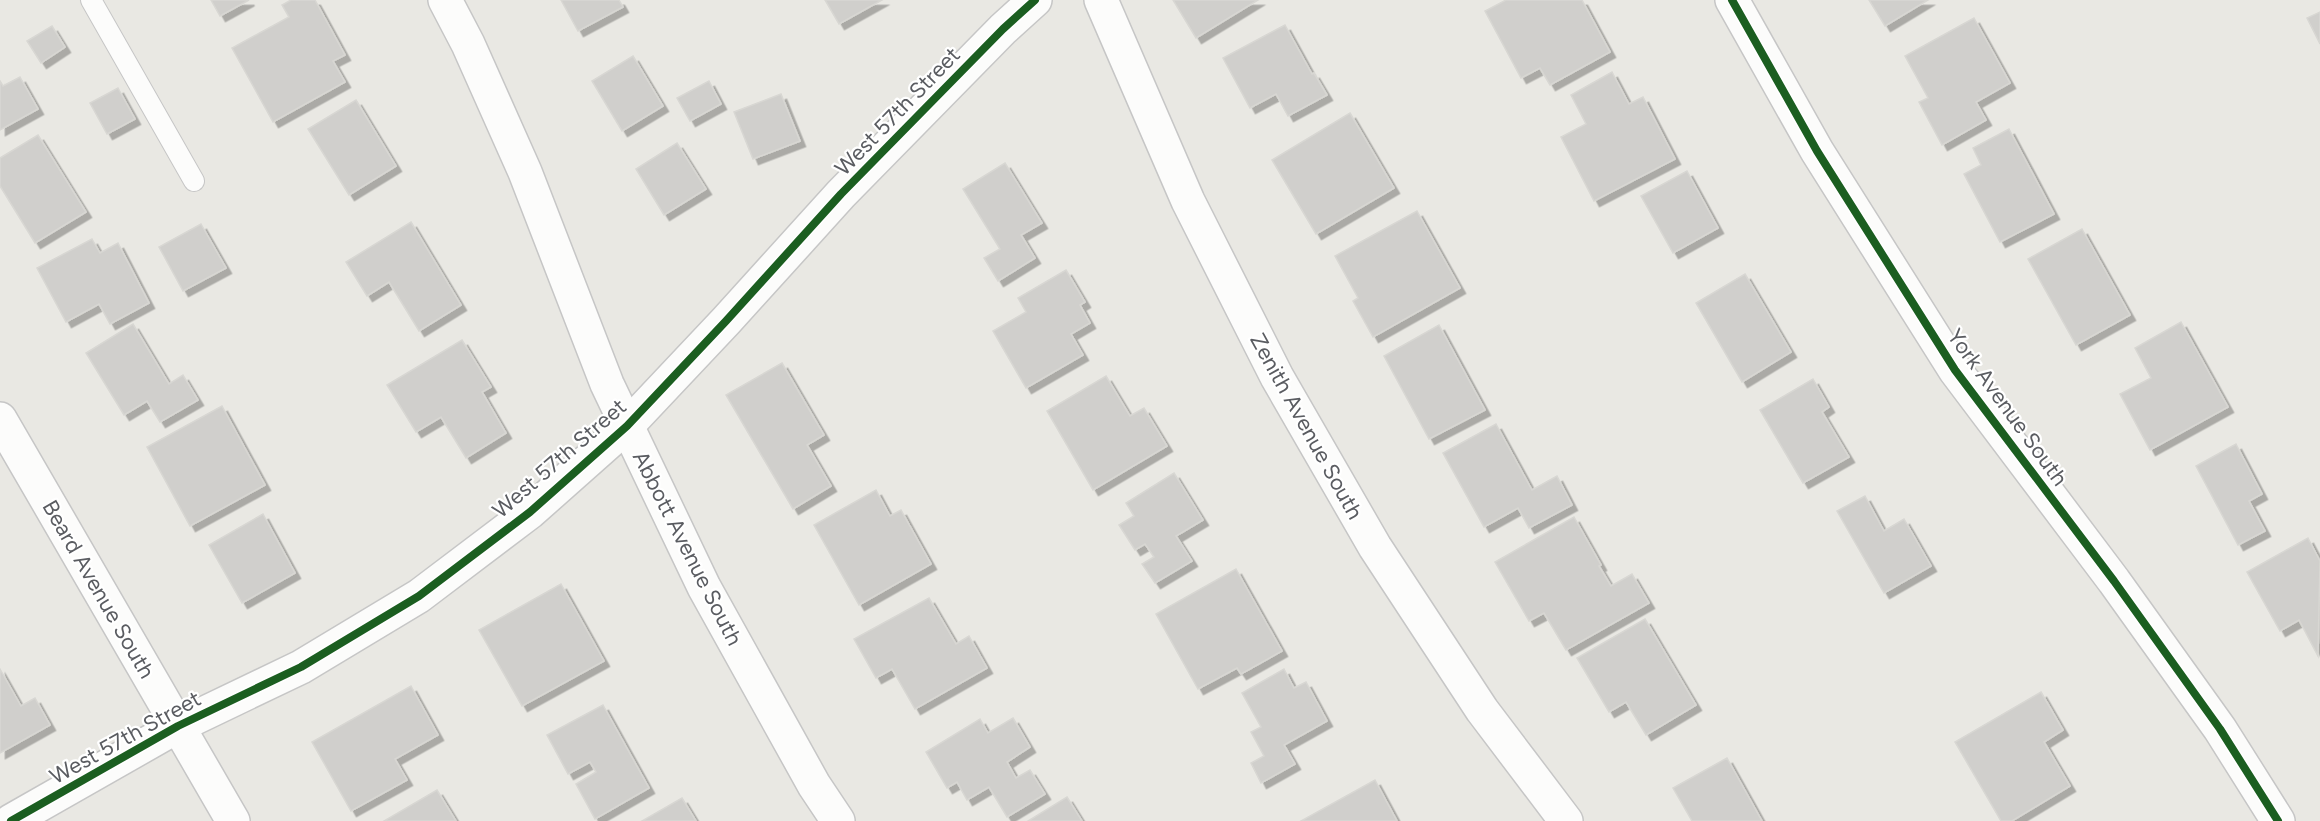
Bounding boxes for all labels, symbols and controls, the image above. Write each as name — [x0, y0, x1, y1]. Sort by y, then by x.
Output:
street label: West 57th Street — [829, 41, 966, 181]
street label: York Avenue South — [1942, 324, 2074, 491]
street label: Zenith Avenue South — [1244, 329, 1369, 524]
street label: West 57th Street — [487, 393, 632, 524]
street label: Abbott Avenue South — [627, 447, 748, 650]
street label: Beard Avenue South — [37, 495, 161, 683]
street label: West 57th Street — [45, 685, 205, 790]

